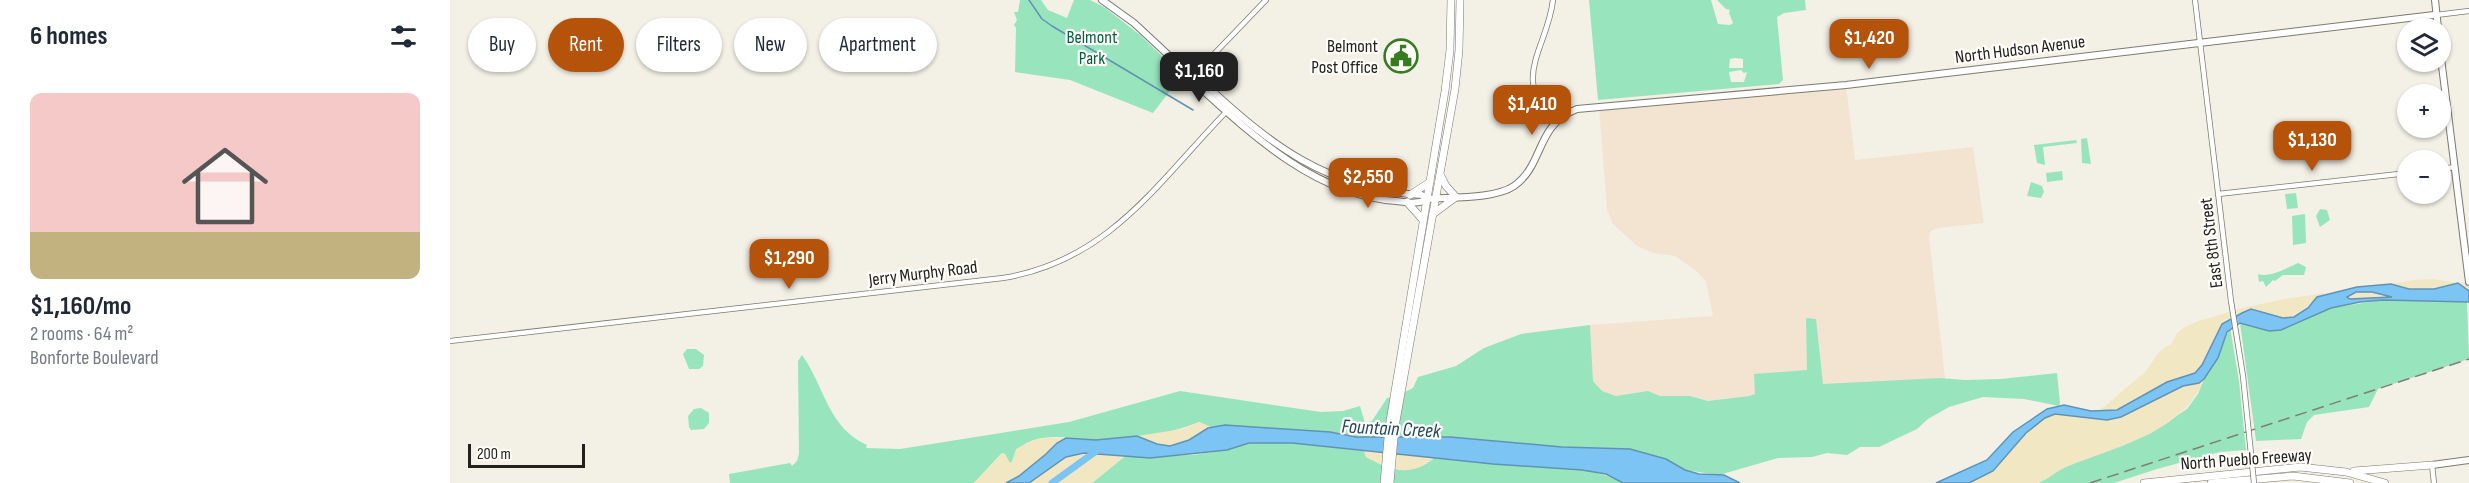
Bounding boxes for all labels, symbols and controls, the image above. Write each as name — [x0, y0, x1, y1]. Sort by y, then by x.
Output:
chip: Buy — [468, 18, 536, 72]
chip: Rent — [548, 18, 624, 72]
chip: Filters — [636, 18, 722, 72]
chip: New — [734, 18, 807, 72]
chip: Apartment — [819, 18, 937, 72]
map controls — [2397, 18, 2451, 204]
button: layers — [2397, 18, 2451, 72]
pin: $1,420 — [1820, 19, 1918, 70]
icon: filters — [387, 20, 420, 53]
text: 6 homes — [30, 21, 108, 52]
text: $1,420 — [1844, 26, 1894, 50]
park label: Belmont Park — [1067, 27, 1118, 69]
street label: North Hudson Avenue — [1954, 31, 2086, 68]
place label: Belmont Post Office — [1311, 36, 1378, 78]
public building icon: Belmont Post Office — [1383, 38, 1419, 74]
pin: $1,160 — [1150, 52, 1248, 103]
text: $1,160 — [1174, 59, 1224, 83]
button: + — [2397, 84, 2451, 138]
pin: $1,410 — [1483, 85, 1581, 136]
text: $1,410 — [1507, 92, 1557, 116]
pin: $1,130 — [2263, 121, 2361, 172]
text: $1,130 — [2287, 128, 2337, 152]
icon: home — [171, 132, 279, 240]
button: − — [2397, 150, 2451, 204]
pin: $2,550 — [1319, 158, 1417, 209]
text: $2,550 — [1343, 165, 1393, 189]
street label: East 8th Street — [2195, 196, 2227, 289]
pin: $1,290 — [740, 239, 838, 290]
text: $1,290 — [764, 246, 814, 270]
street label: Jerry Murphy Road — [866, 256, 979, 291]
text: $1,160/mo — [30, 291, 131, 322]
text: 2 rooms · 64 m² — [30, 322, 134, 346]
text: Bonforte Boulevard — [30, 346, 159, 370]
water label: Fountain Creek — [1341, 414, 1441, 444]
scale bar — [468, 441, 585, 468]
street label: North Pueblo Freeway — [2180, 444, 2312, 475]
text: 200 m — [477, 445, 511, 464]

